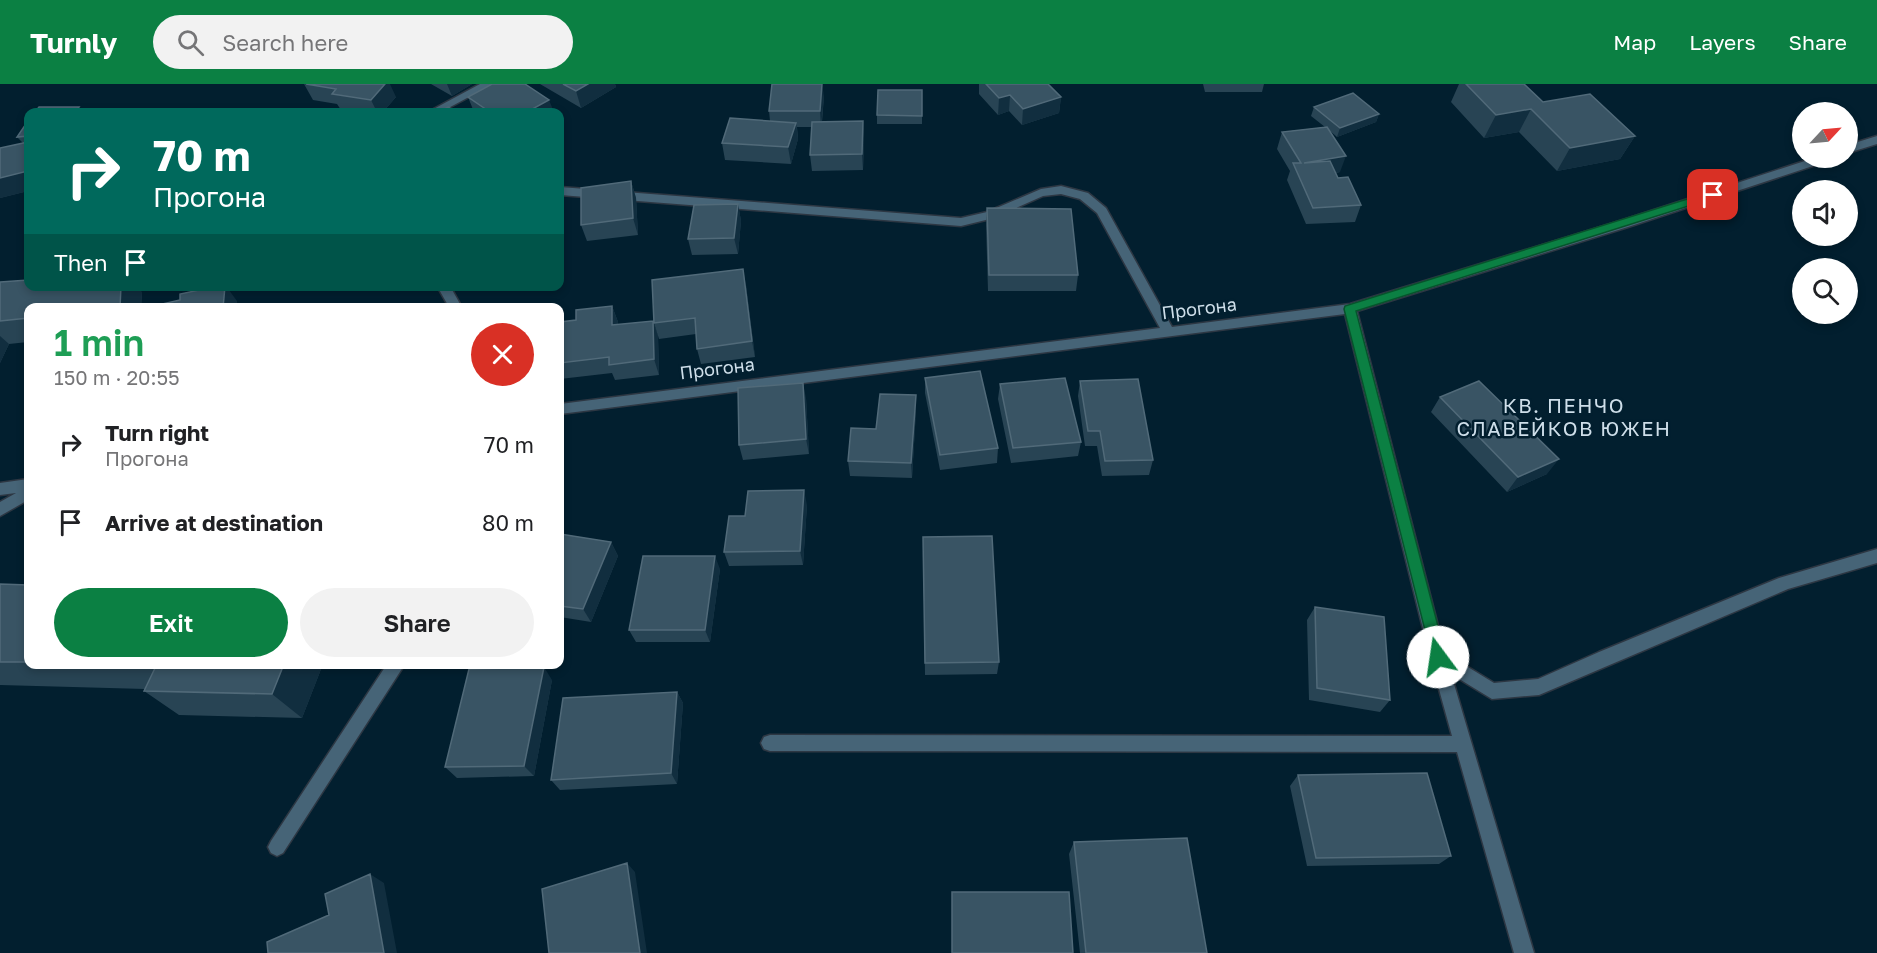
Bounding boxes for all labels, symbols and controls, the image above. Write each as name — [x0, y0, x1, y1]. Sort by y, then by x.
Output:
search box — [153, 15, 573, 69]
text: Turnly — [30, 26, 117, 59]
icon: search — [174, 26, 207, 59]
text: Search here — [222, 29, 348, 56]
text: Map — [1613, 29, 1656, 55]
text: Layers — [1689, 29, 1756, 55]
text: Share — [1789, 29, 1847, 55]
north arrow — [1792, 102, 1858, 168]
map controls — [1792, 102, 1858, 324]
text: 70 m — [153, 130, 250, 180]
icon: right — [54, 132, 132, 210]
pin — [1687, 169, 1738, 220]
icon: arrive — [1696, 178, 1729, 211]
button: sound — [1792, 180, 1858, 246]
text: Прогона — [153, 181, 266, 213]
icon: arrive — [119, 246, 152, 279]
text: Then — [54, 249, 107, 276]
button: search — [1792, 258, 1858, 324]
street label: Прогона — [1160, 292, 1238, 324]
text: 1 min — [54, 321, 144, 364]
button: close — [471, 323, 534, 386]
street label: Прогона — [678, 352, 756, 384]
text: 150 m · 20:55 — [54, 365, 180, 389]
district label: КВ. ПЕНЧО СЛАВЕЙКОВ ЮЖЕН — [1456, 393, 1672, 440]
text: Turn right — [105, 419, 209, 446]
icon: right — [54, 428, 87, 461]
text: 70 m — [484, 431, 534, 458]
text: Прогона — [105, 446, 189, 470]
icon: arrive — [54, 506, 87, 539]
text: Arrive at destination — [105, 509, 323, 536]
text: 80 m — [482, 509, 534, 536]
button: Exit — [54, 588, 288, 657]
button: Share — [300, 588, 534, 657]
position arrow — [1406, 625, 1470, 689]

